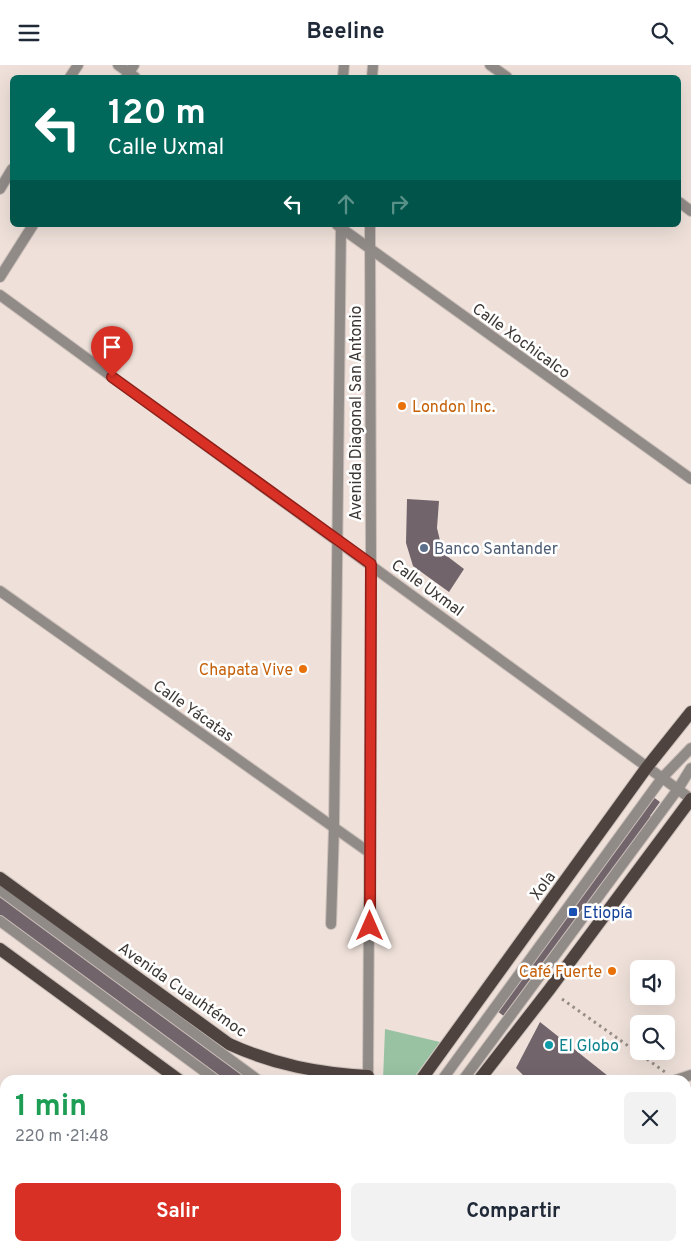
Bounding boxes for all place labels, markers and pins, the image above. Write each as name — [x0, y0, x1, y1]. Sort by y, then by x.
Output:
pin — [91, 326, 133, 377]
place label: London Inc. — [412, 398, 495, 418]
marker: London Inc. — [396, 400, 408, 412]
place label: Banco Santander — [434, 540, 558, 560]
marker: Banco Santander — [418, 542, 430, 554]
place label: Chapata Vive — [199, 661, 293, 681]
marker: Chapata Vive — [297, 663, 309, 675]
place label: Etiopía — [583, 904, 633, 924]
marker: Etiopía — [567, 906, 579, 918]
place label: Café Fuerte — [519, 963, 602, 983]
marker: Café Fuerte — [606, 965, 618, 977]
place label: El Globo — [559, 1037, 619, 1057]
marker: El Globo — [543, 1039, 555, 1051]

